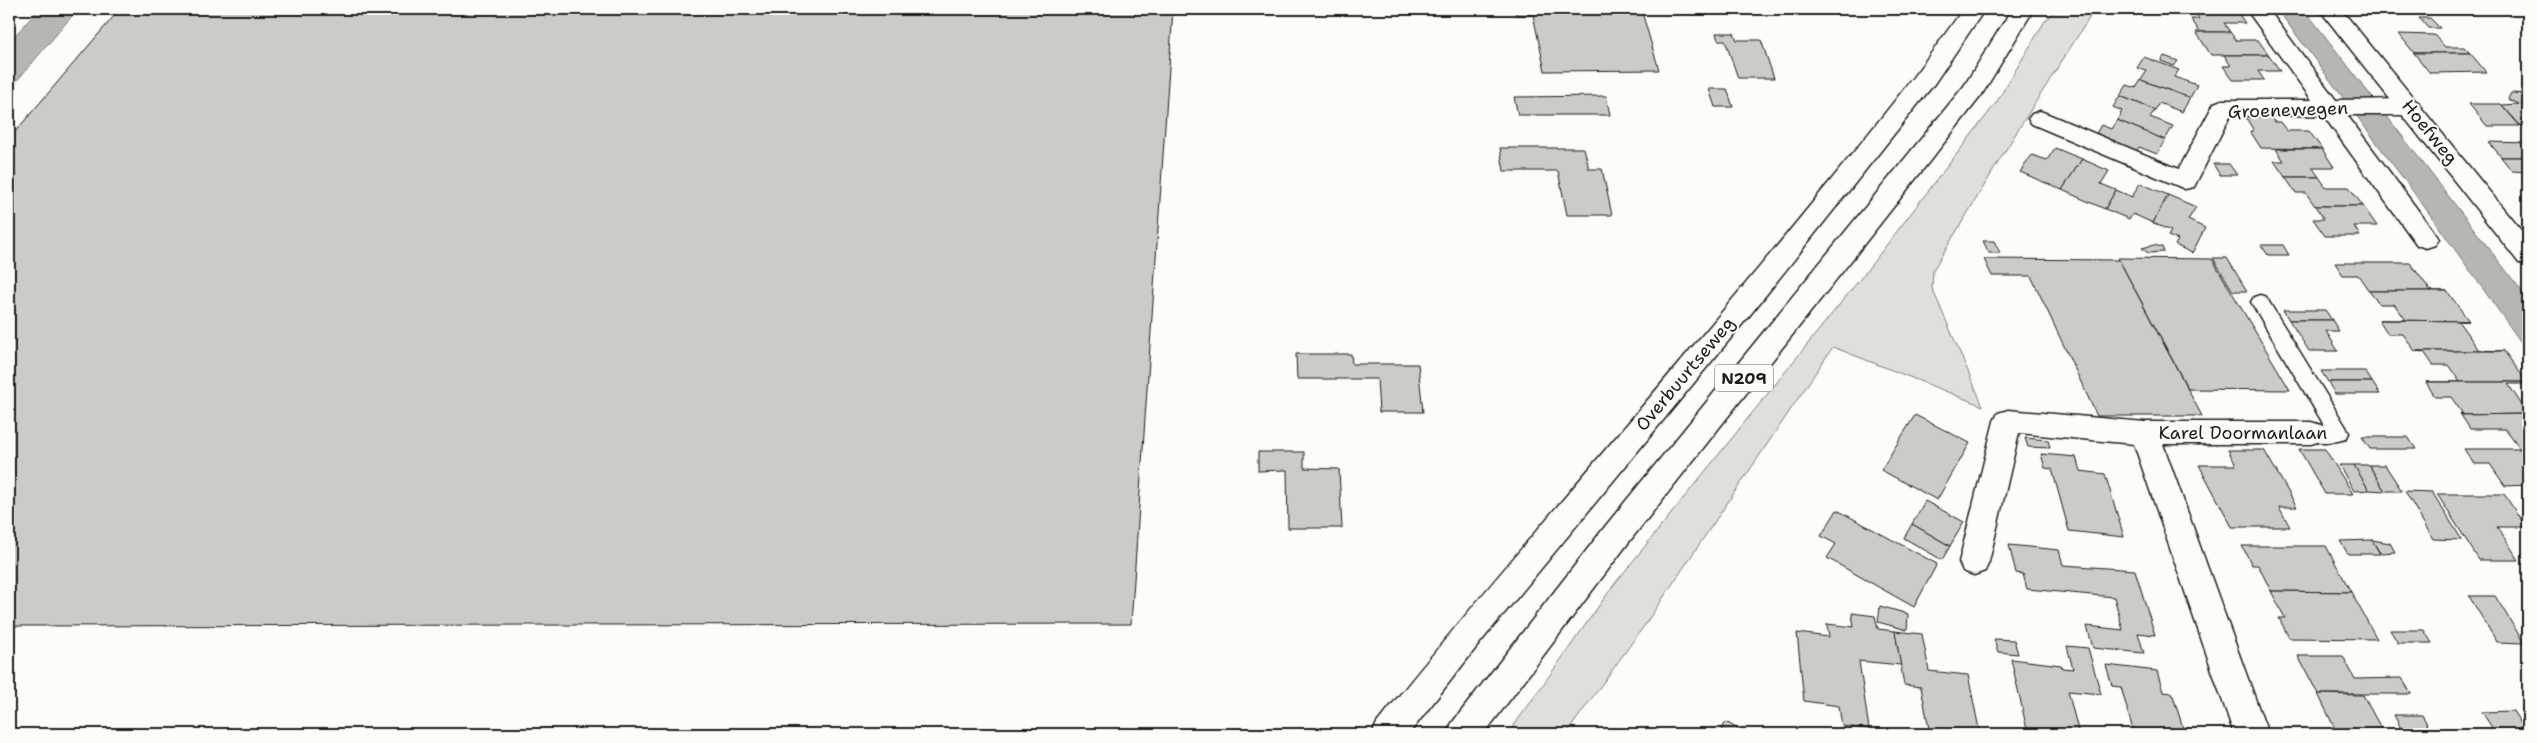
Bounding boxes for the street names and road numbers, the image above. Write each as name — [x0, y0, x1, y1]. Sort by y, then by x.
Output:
street label: Hoefweg — [2396, 95, 2464, 169]
street label: Groenewegen — [2227, 96, 2349, 124]
street label: Overbuurtseweg — [1630, 312, 1740, 436]
road number: N209 — [1715, 364, 1773, 392]
street label: Karel Doormanlaan — [2159, 421, 2327, 445]

